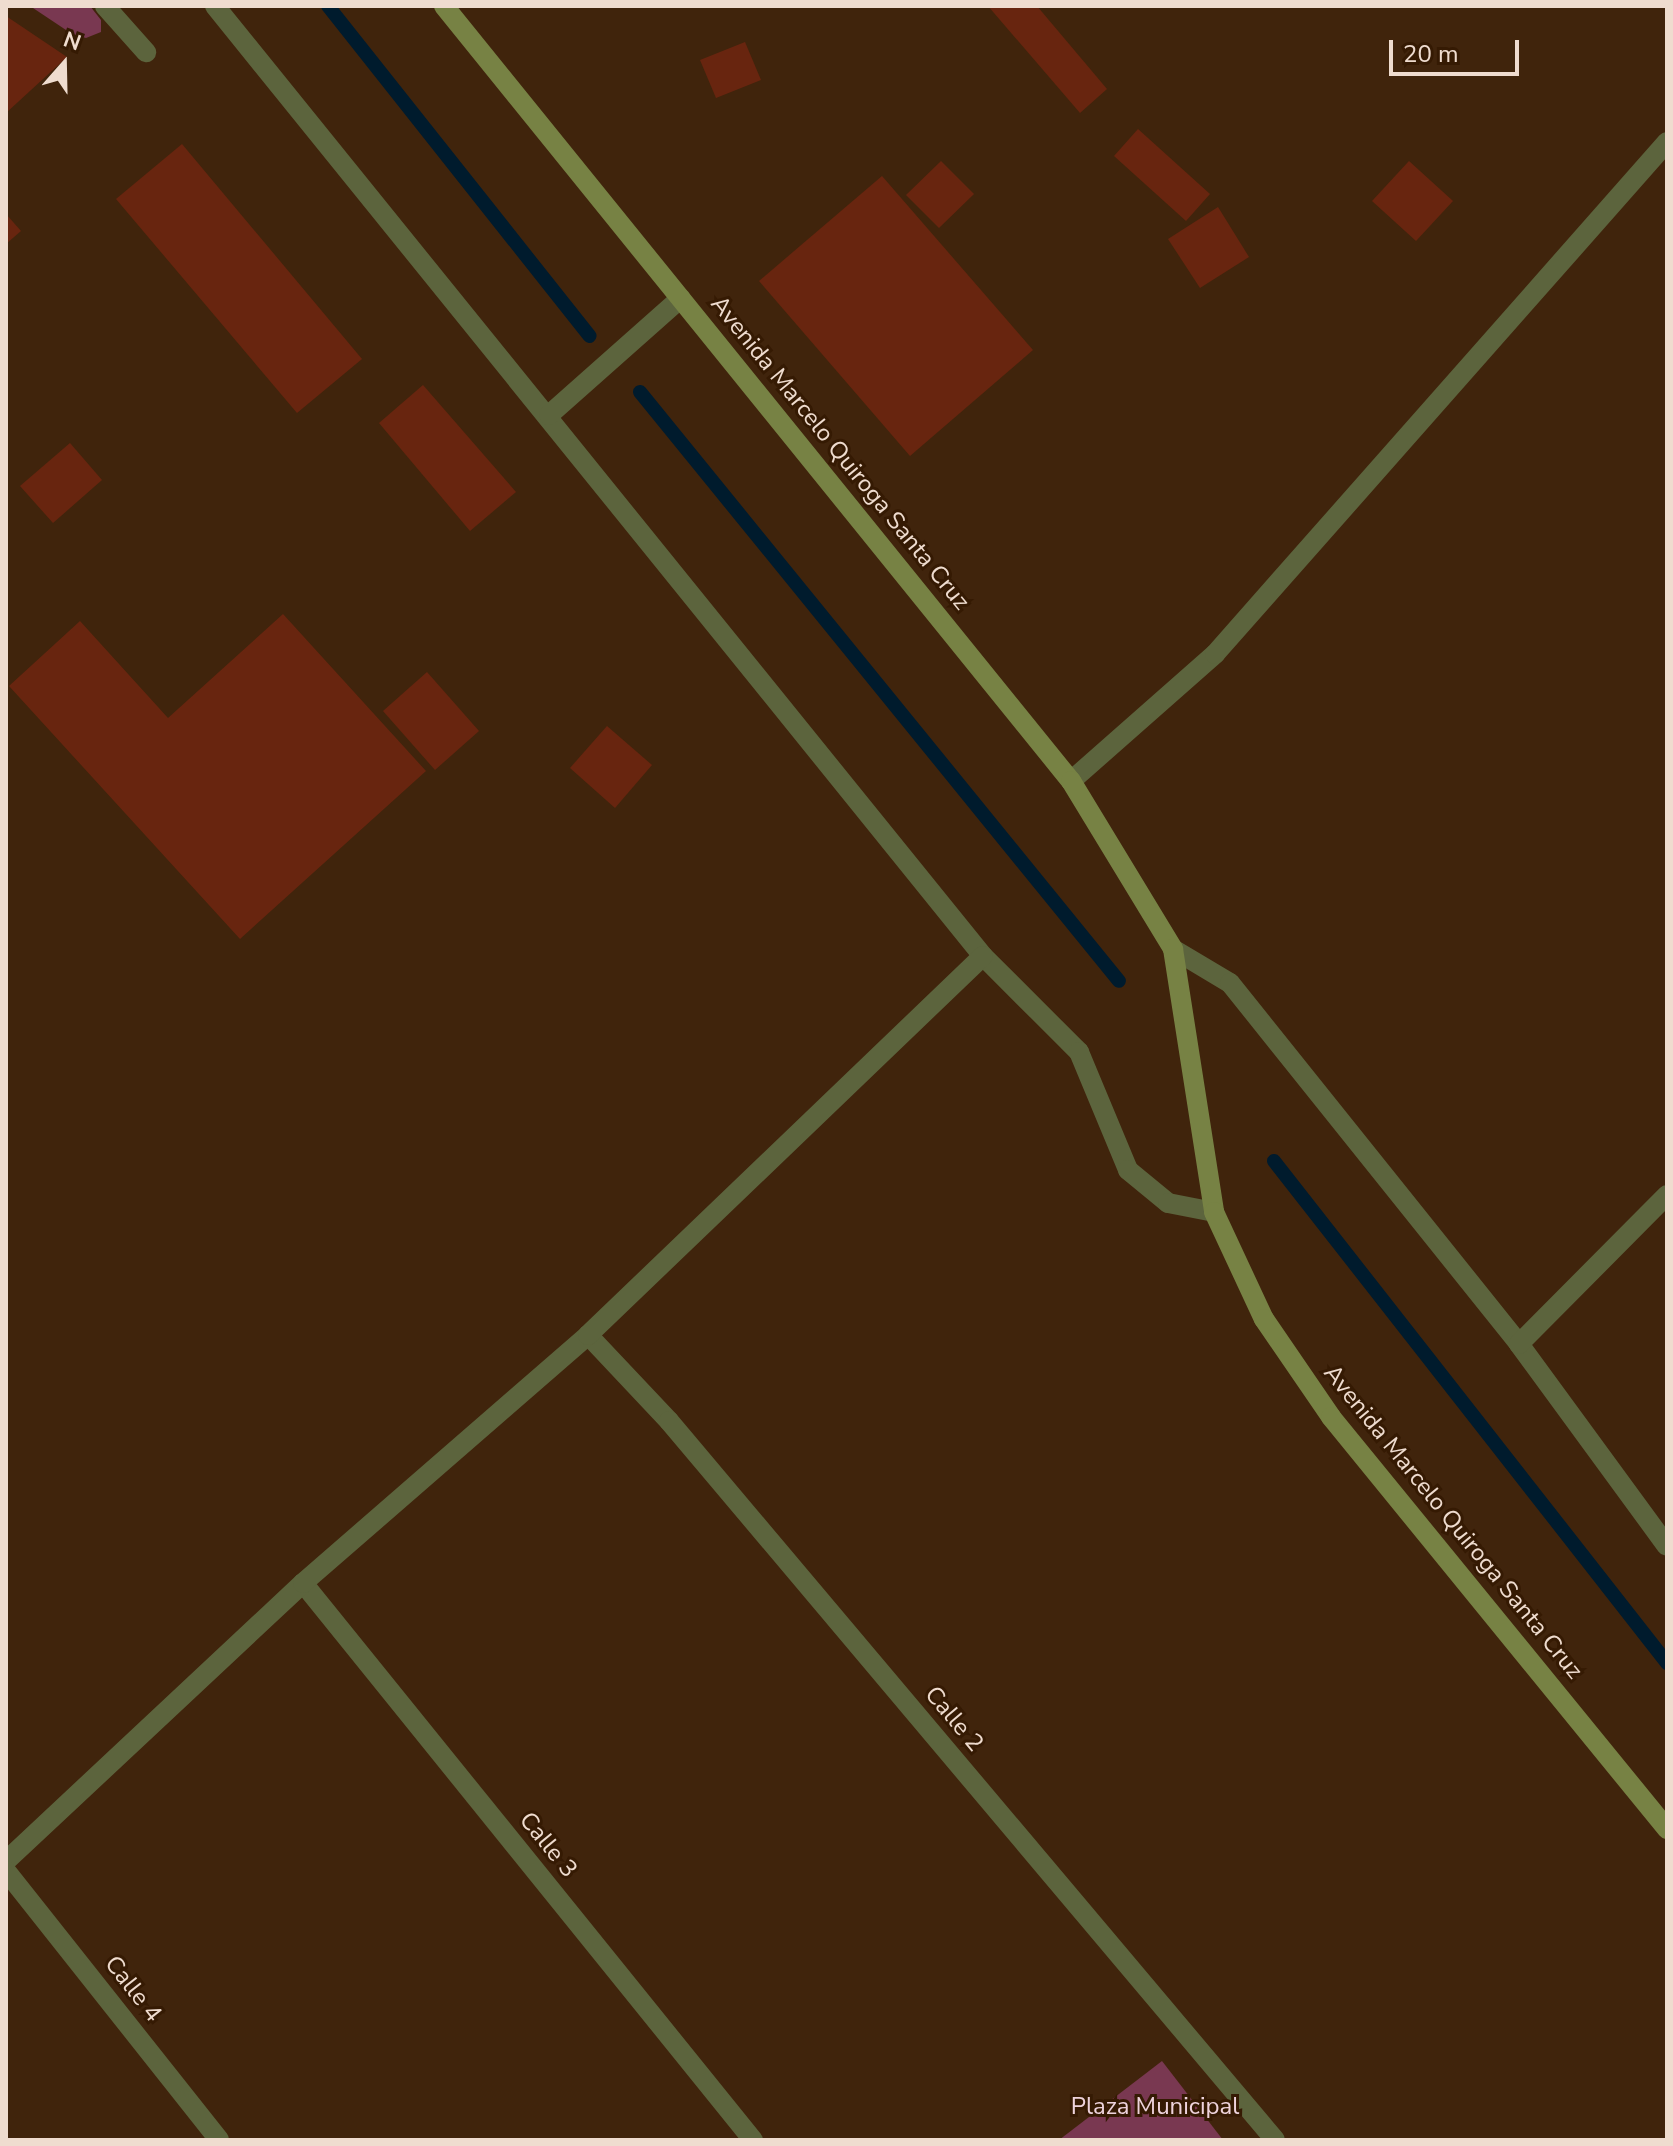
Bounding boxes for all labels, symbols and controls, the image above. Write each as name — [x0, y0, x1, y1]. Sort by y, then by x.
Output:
north arrow — [24, 24, 104, 104]
scale bar — [1393, 24, 1523, 74]
text: N — [59, 25, 85, 58]
text: 20 m — [1403, 38, 1459, 70]
street label: Avenida Marcelo Quiroga Santa Cruz — [704, 290, 976, 616]
street label: Avenida Marcelo Quiroga Santa Cruz — [1317, 1359, 1589, 1685]
street label: Calle 2 — [919, 1681, 989, 1757]
street label: Calle 3 — [513, 1806, 583, 1884]
street label: Calle 4 — [98, 1950, 168, 2028]
park label: Plaza Municipal — [1071, 2093, 1239, 2121]

